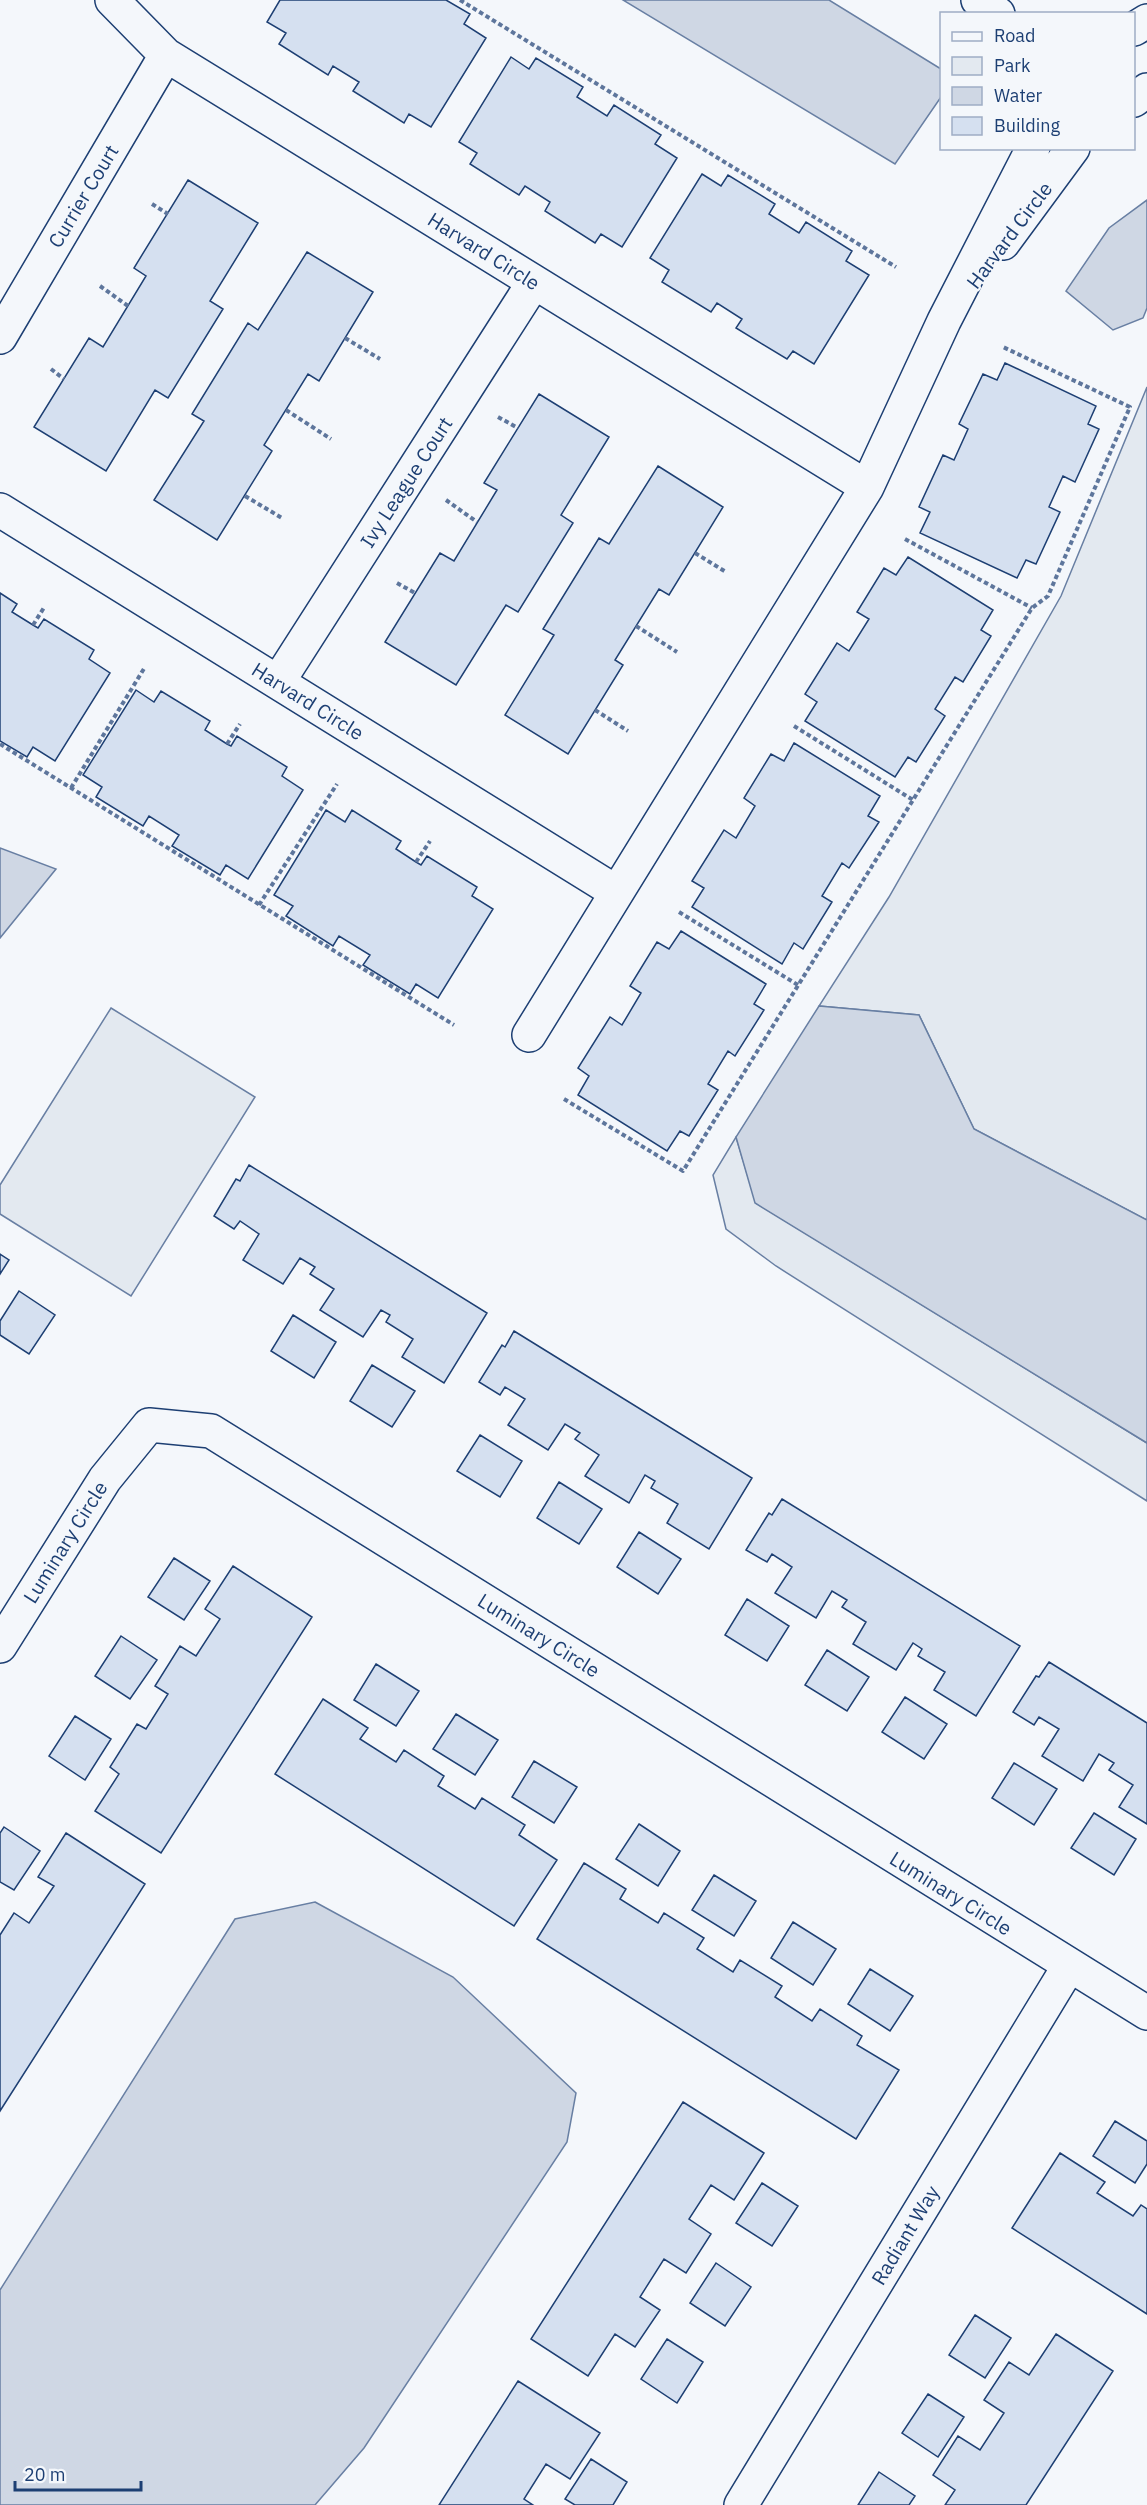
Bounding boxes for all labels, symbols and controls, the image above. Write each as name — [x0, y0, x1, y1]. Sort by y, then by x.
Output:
legend — [940, 12, 1135, 150]
text: Road — [994, 24, 1035, 47]
text: Park — [994, 54, 1031, 77]
text: Water — [994, 84, 1043, 107]
text: Building — [994, 114, 1061, 137]
street label: Currier Court — [42, 139, 124, 253]
street label: Harvard Circle — [960, 176, 1058, 294]
street label: Harvard Circle — [423, 206, 545, 296]
street label: Ivy League Court — [354, 411, 458, 553]
street label: Harvard Circle — [247, 656, 369, 746]
street label: Luminary Circle — [17, 1476, 113, 1608]
street label: Luminary Circle — [473, 1587, 605, 1683]
street label: Luminary Circle — [885, 1845, 1017, 1941]
street label: Radiant Way — [865, 2180, 945, 2290]
scale bar — [15, 2454, 141, 2492]
text: 20 m — [24, 2463, 66, 2486]

